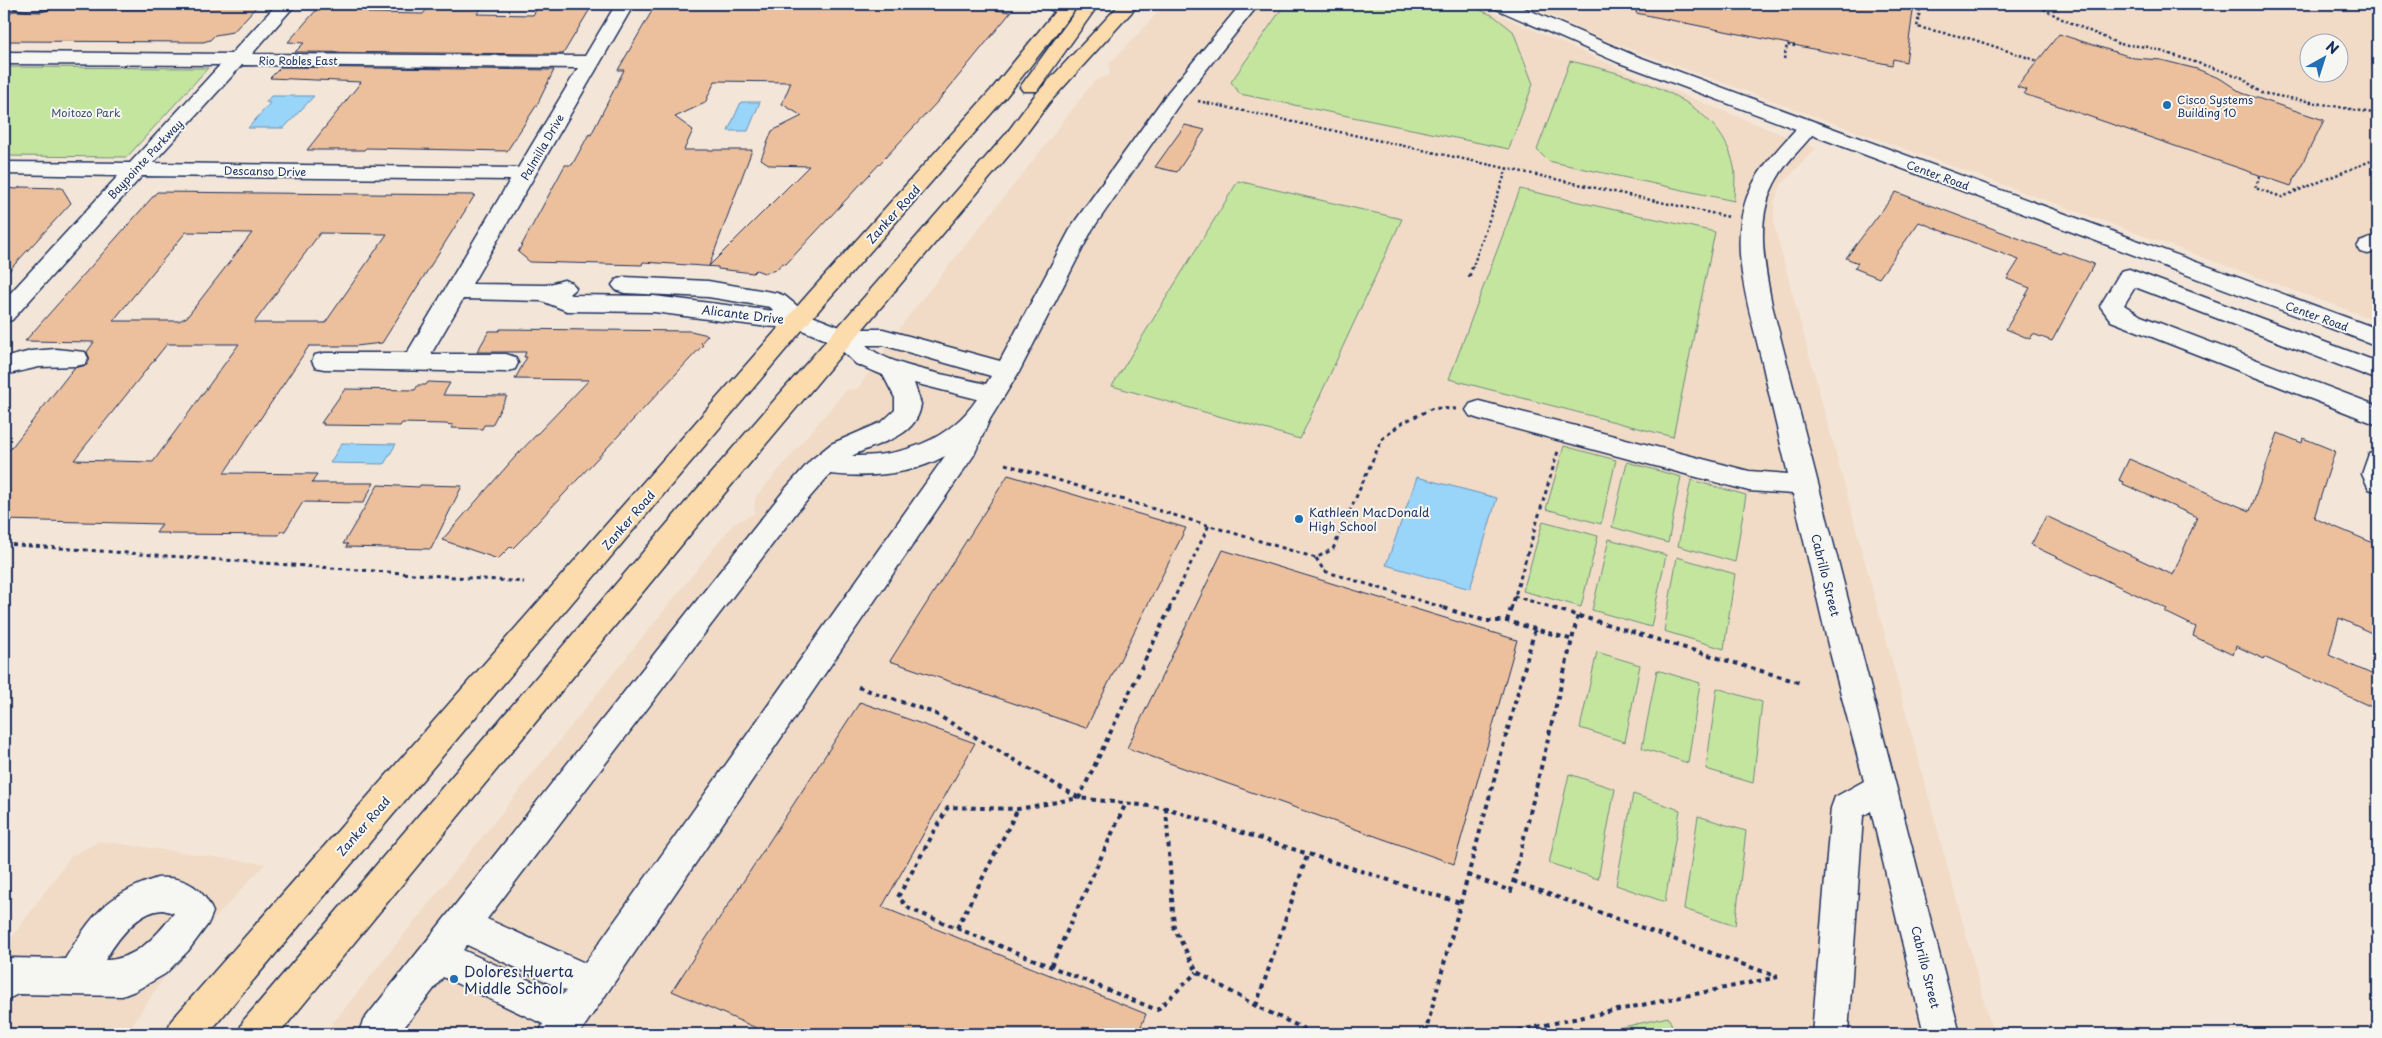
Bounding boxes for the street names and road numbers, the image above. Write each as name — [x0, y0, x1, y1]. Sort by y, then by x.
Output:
street label: Rio Robles East — [258, 52, 338, 69]
street label: Palmilla Drive — [516, 111, 568, 183]
street label: Baypointe Parkway — [103, 115, 187, 203]
street label: Center Road — [1904, 156, 1972, 194]
street label: Descanso Drive — [224, 162, 306, 180]
street label: Zanker Road — [862, 181, 924, 247]
street label: Center Road — [2283, 297, 2351, 335]
street label: Alicante Drive — [701, 300, 785, 328]
street label: Zanker Road — [597, 486, 659, 554]
street label: Cabrillo Street — [1807, 532, 1845, 618]
street label: Zanker Road — [332, 792, 394, 860]
street label: Cabrillo Street — [1907, 924, 1945, 1010]

